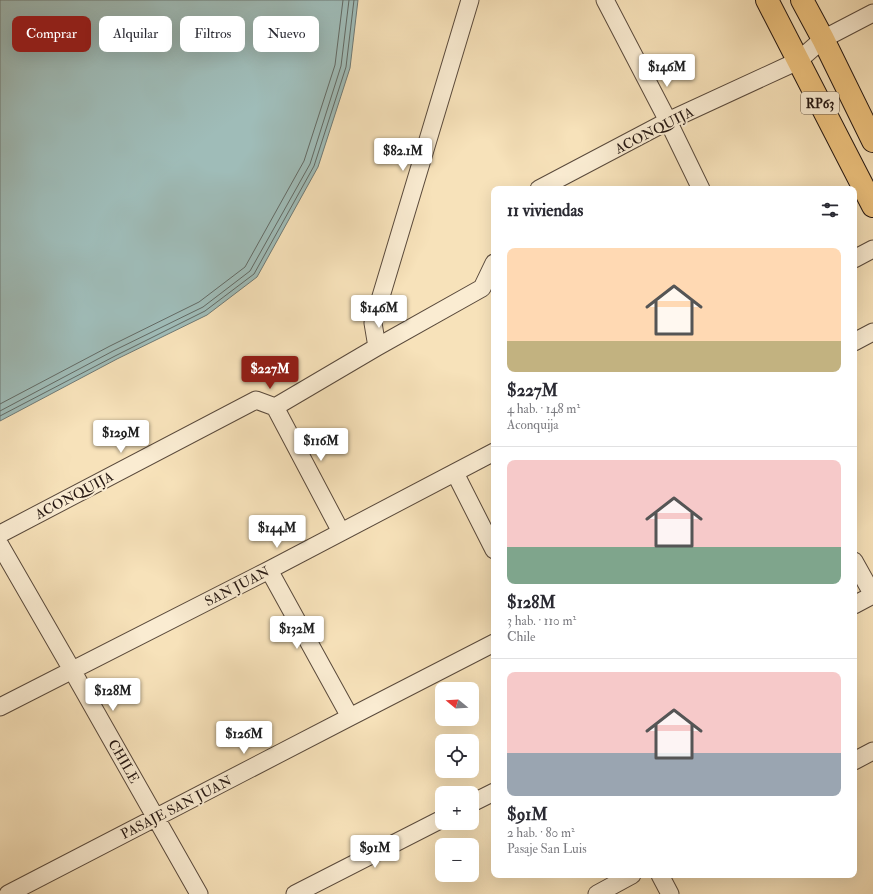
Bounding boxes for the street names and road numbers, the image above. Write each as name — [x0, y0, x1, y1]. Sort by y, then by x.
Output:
road number: RP63 — [801, 92, 839, 114]
street label: ACONQUIJA — [611, 103, 697, 158]
street label: ACONQUIJA — [31, 468, 116, 524]
street label: SAN JUAN — [202, 563, 273, 610]
street label: CHILE — [104, 736, 143, 786]
street label: PASAJE SAN JUAN — [118, 772, 235, 843]

